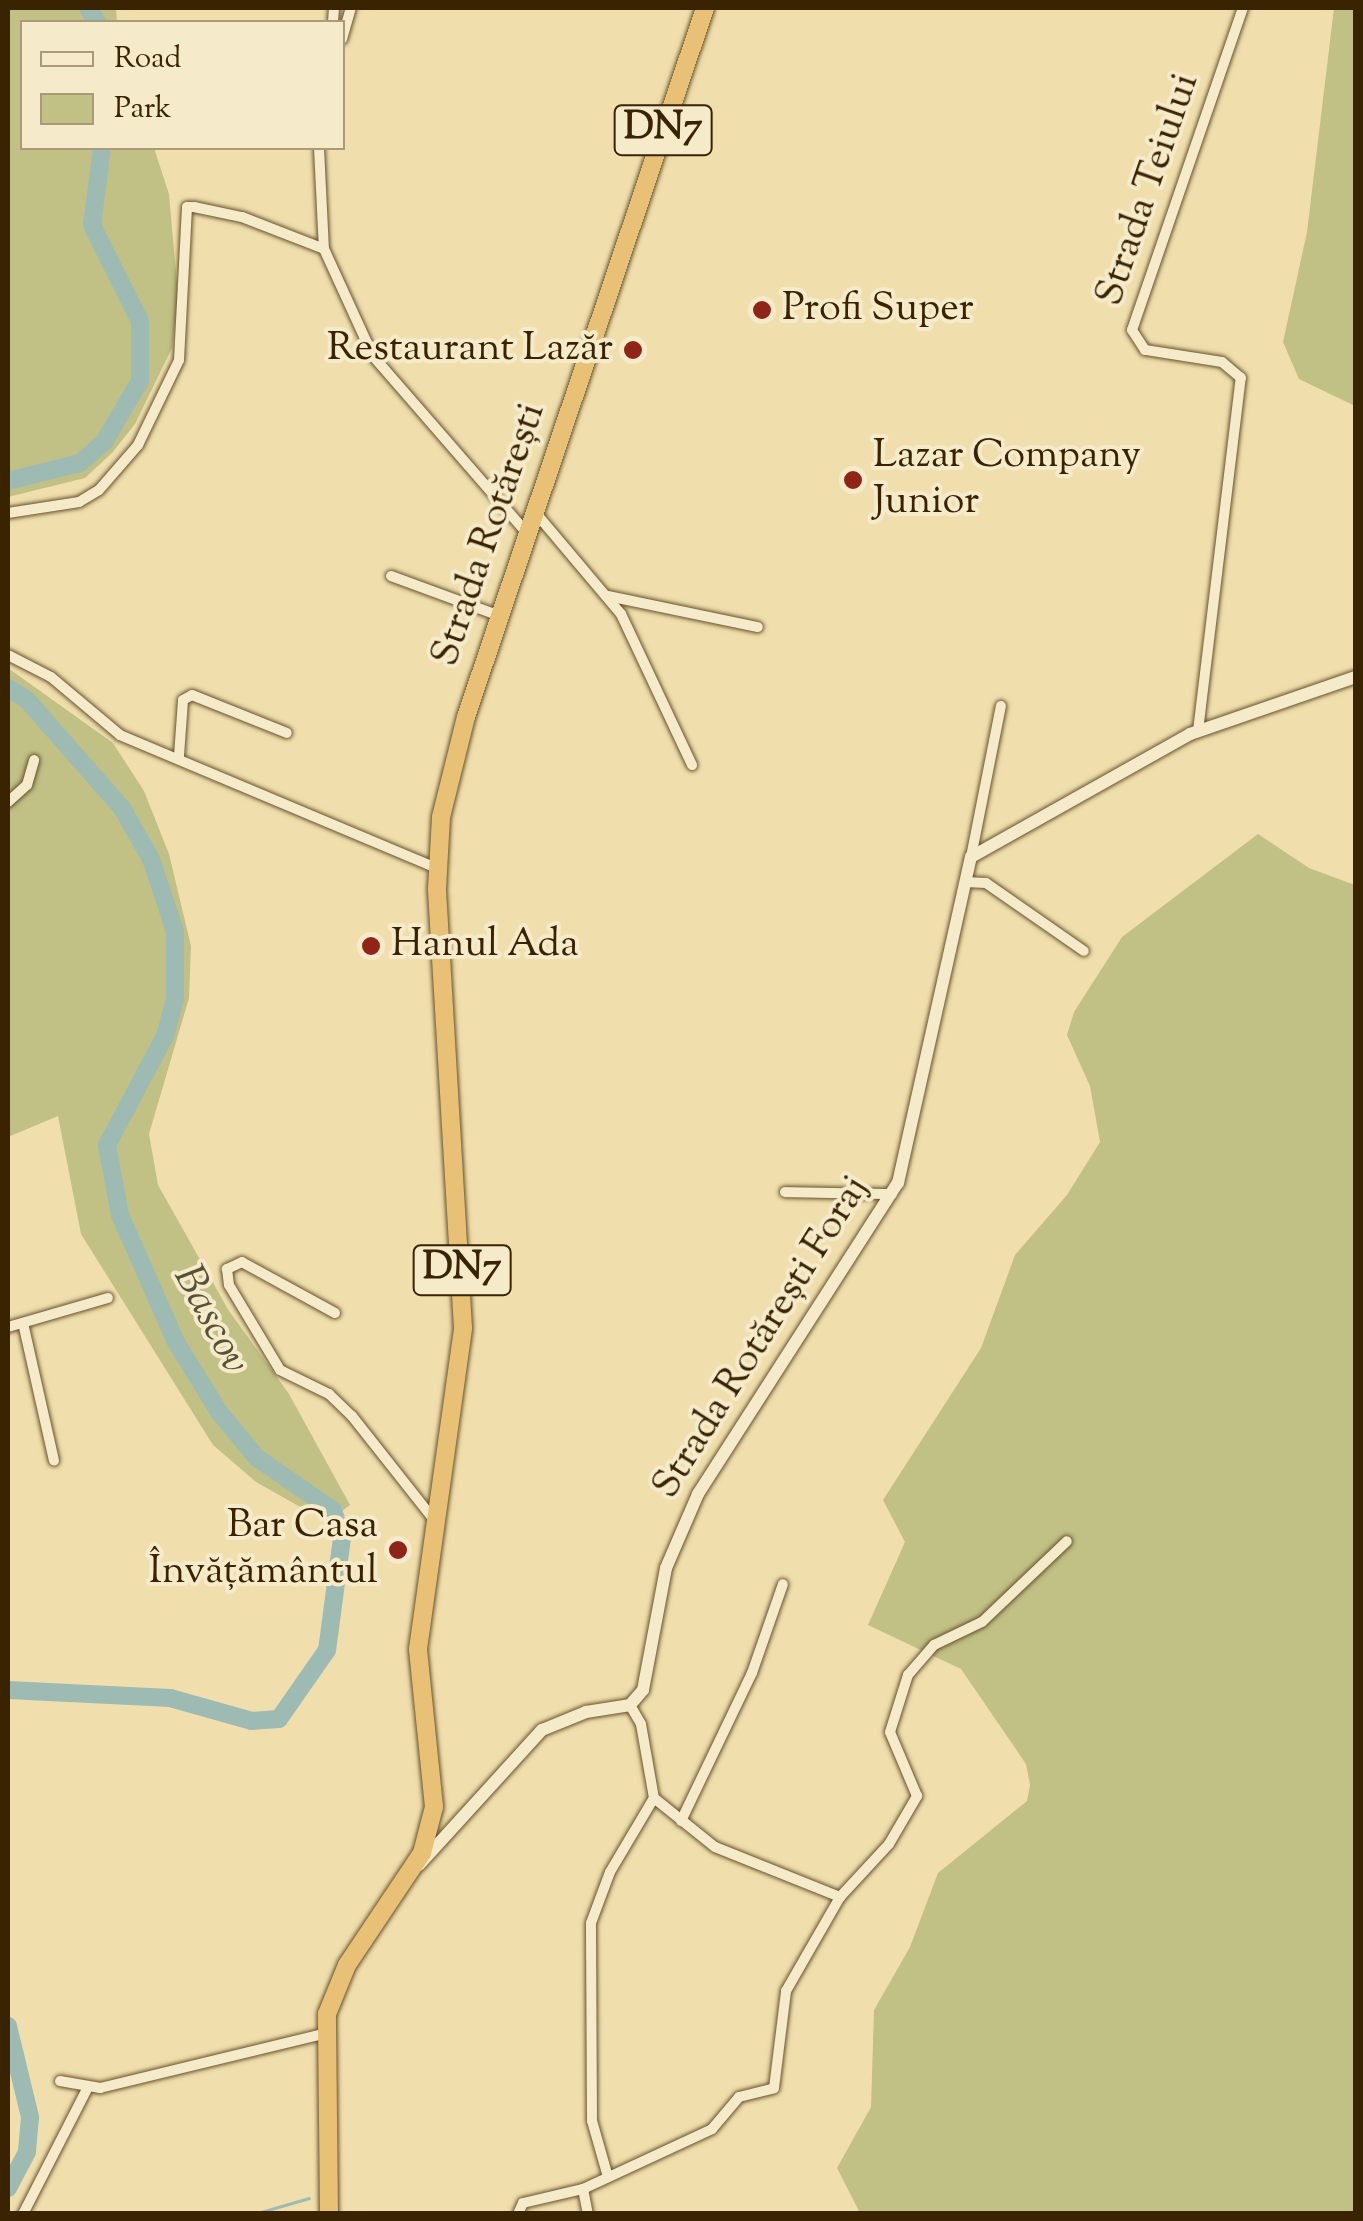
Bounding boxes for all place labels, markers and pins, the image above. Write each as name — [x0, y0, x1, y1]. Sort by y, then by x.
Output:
place label: Profi Super — [782, 286, 974, 334]
marker: Profi Super — [751, 299, 773, 321]
place label: Restaurant Lazăr — [327, 326, 613, 374]
marker: Restaurant Lazăr — [622, 339, 644, 361]
place label: Lazar Company Junior — [873, 433, 1141, 527]
marker: Lazar Company Junior — [842, 469, 864, 491]
place label: Hanul Ada — [391, 922, 579, 970]
marker: Hanul Ada — [360, 935, 382, 957]
place label: Bar Casa Învățământul — [149, 1503, 378, 1597]
marker: Bar Casa Învățământul — [387, 1539, 409, 1561]

